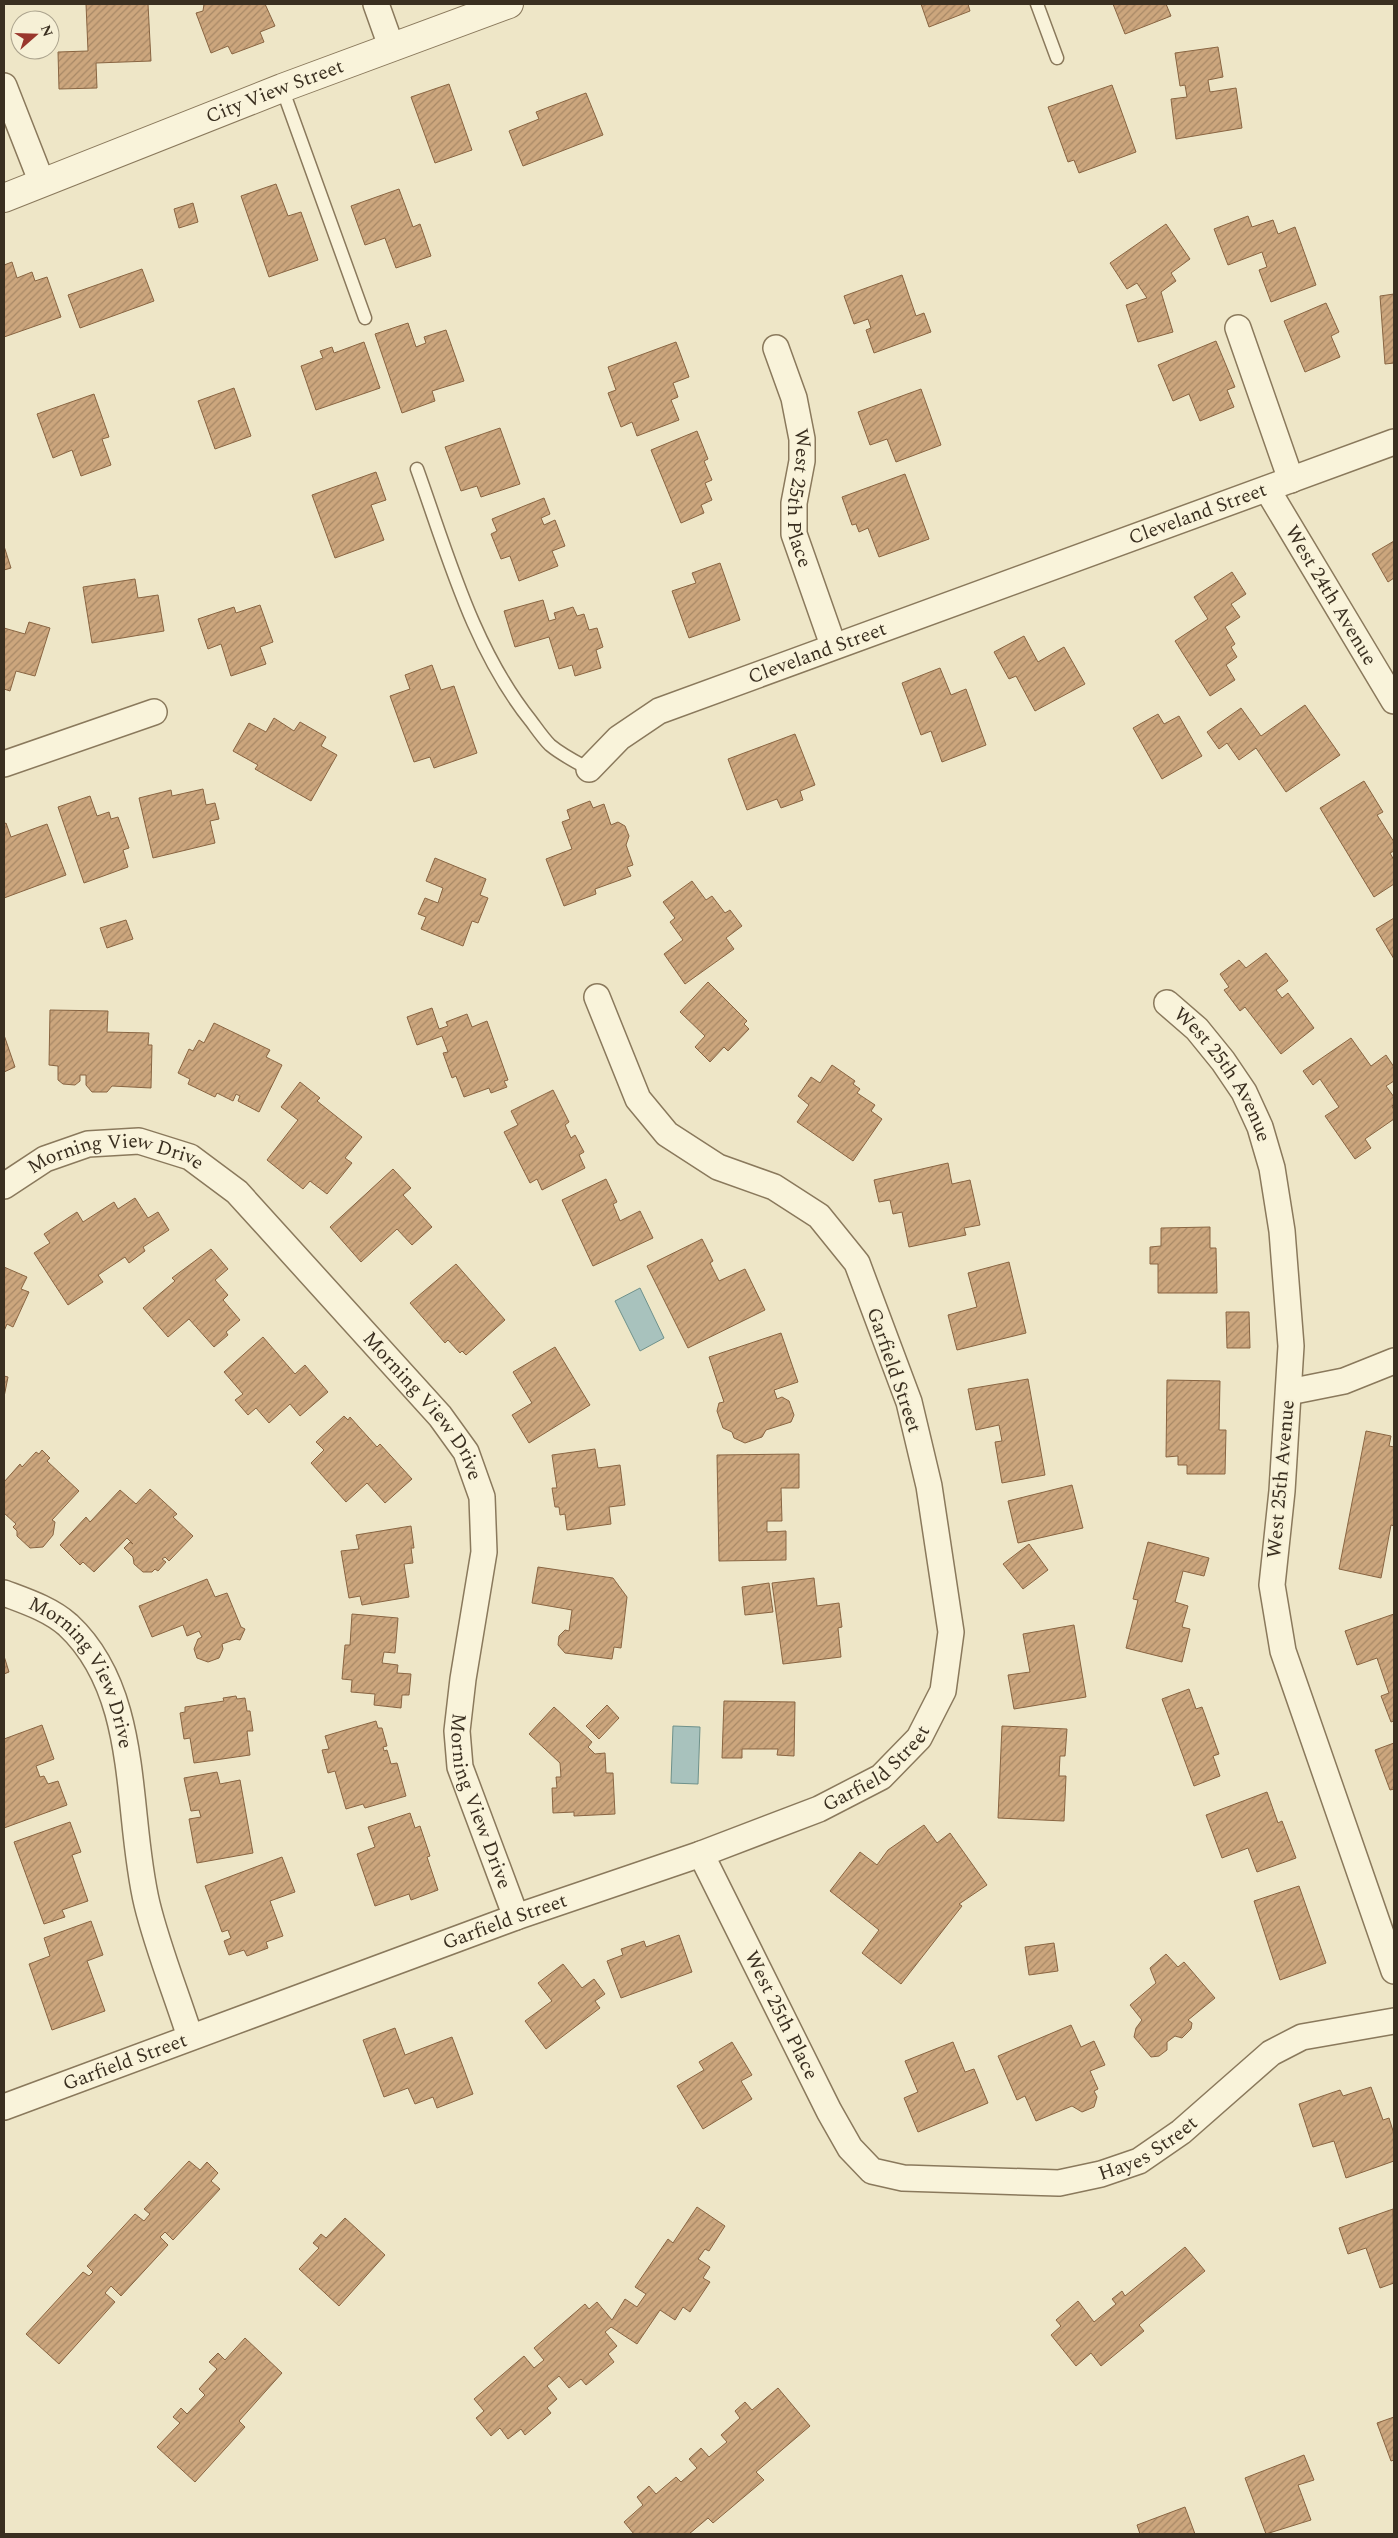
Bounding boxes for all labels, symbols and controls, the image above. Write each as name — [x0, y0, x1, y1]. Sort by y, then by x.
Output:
north arrow — [10, 10, 60, 60]
text: N — [35, 22, 59, 40]
street label: City View Street — [201, 51, 348, 132]
street label: West 25th Place — [779, 426, 820, 572]
street label: Cleveland Street — [1124, 475, 1271, 553]
street label: West 24th Avenue — [1277, 519, 1385, 671]
street label: Cleveland Street — [744, 614, 891, 692]
street label: West 25th Avenue — [1167, 1000, 1279, 1145]
text: Morning View Drive — [21, 1126, 210, 1182]
street label: Morning View Drive — [23, 1159, 207, 1187]
street label: Garfield Street — [859, 1303, 929, 1437]
street label: Morning View Drive — [355, 1325, 490, 1484]
street label: West 25th Avenue — [1259, 1398, 1303, 1560]
street label: Morning View Drive — [23, 1589, 140, 1751]
street label: Morning View Drive — [442, 1712, 519, 1893]
street label: Garfield Street — [817, 1720, 938, 1820]
street label: Garfield Street — [438, 1886, 571, 1958]
street label: West 25th Place — [736, 1945, 826, 2085]
street label: Garfield Street — [58, 2025, 191, 2099]
street label: Hayes Street — [1094, 2109, 1205, 2189]

